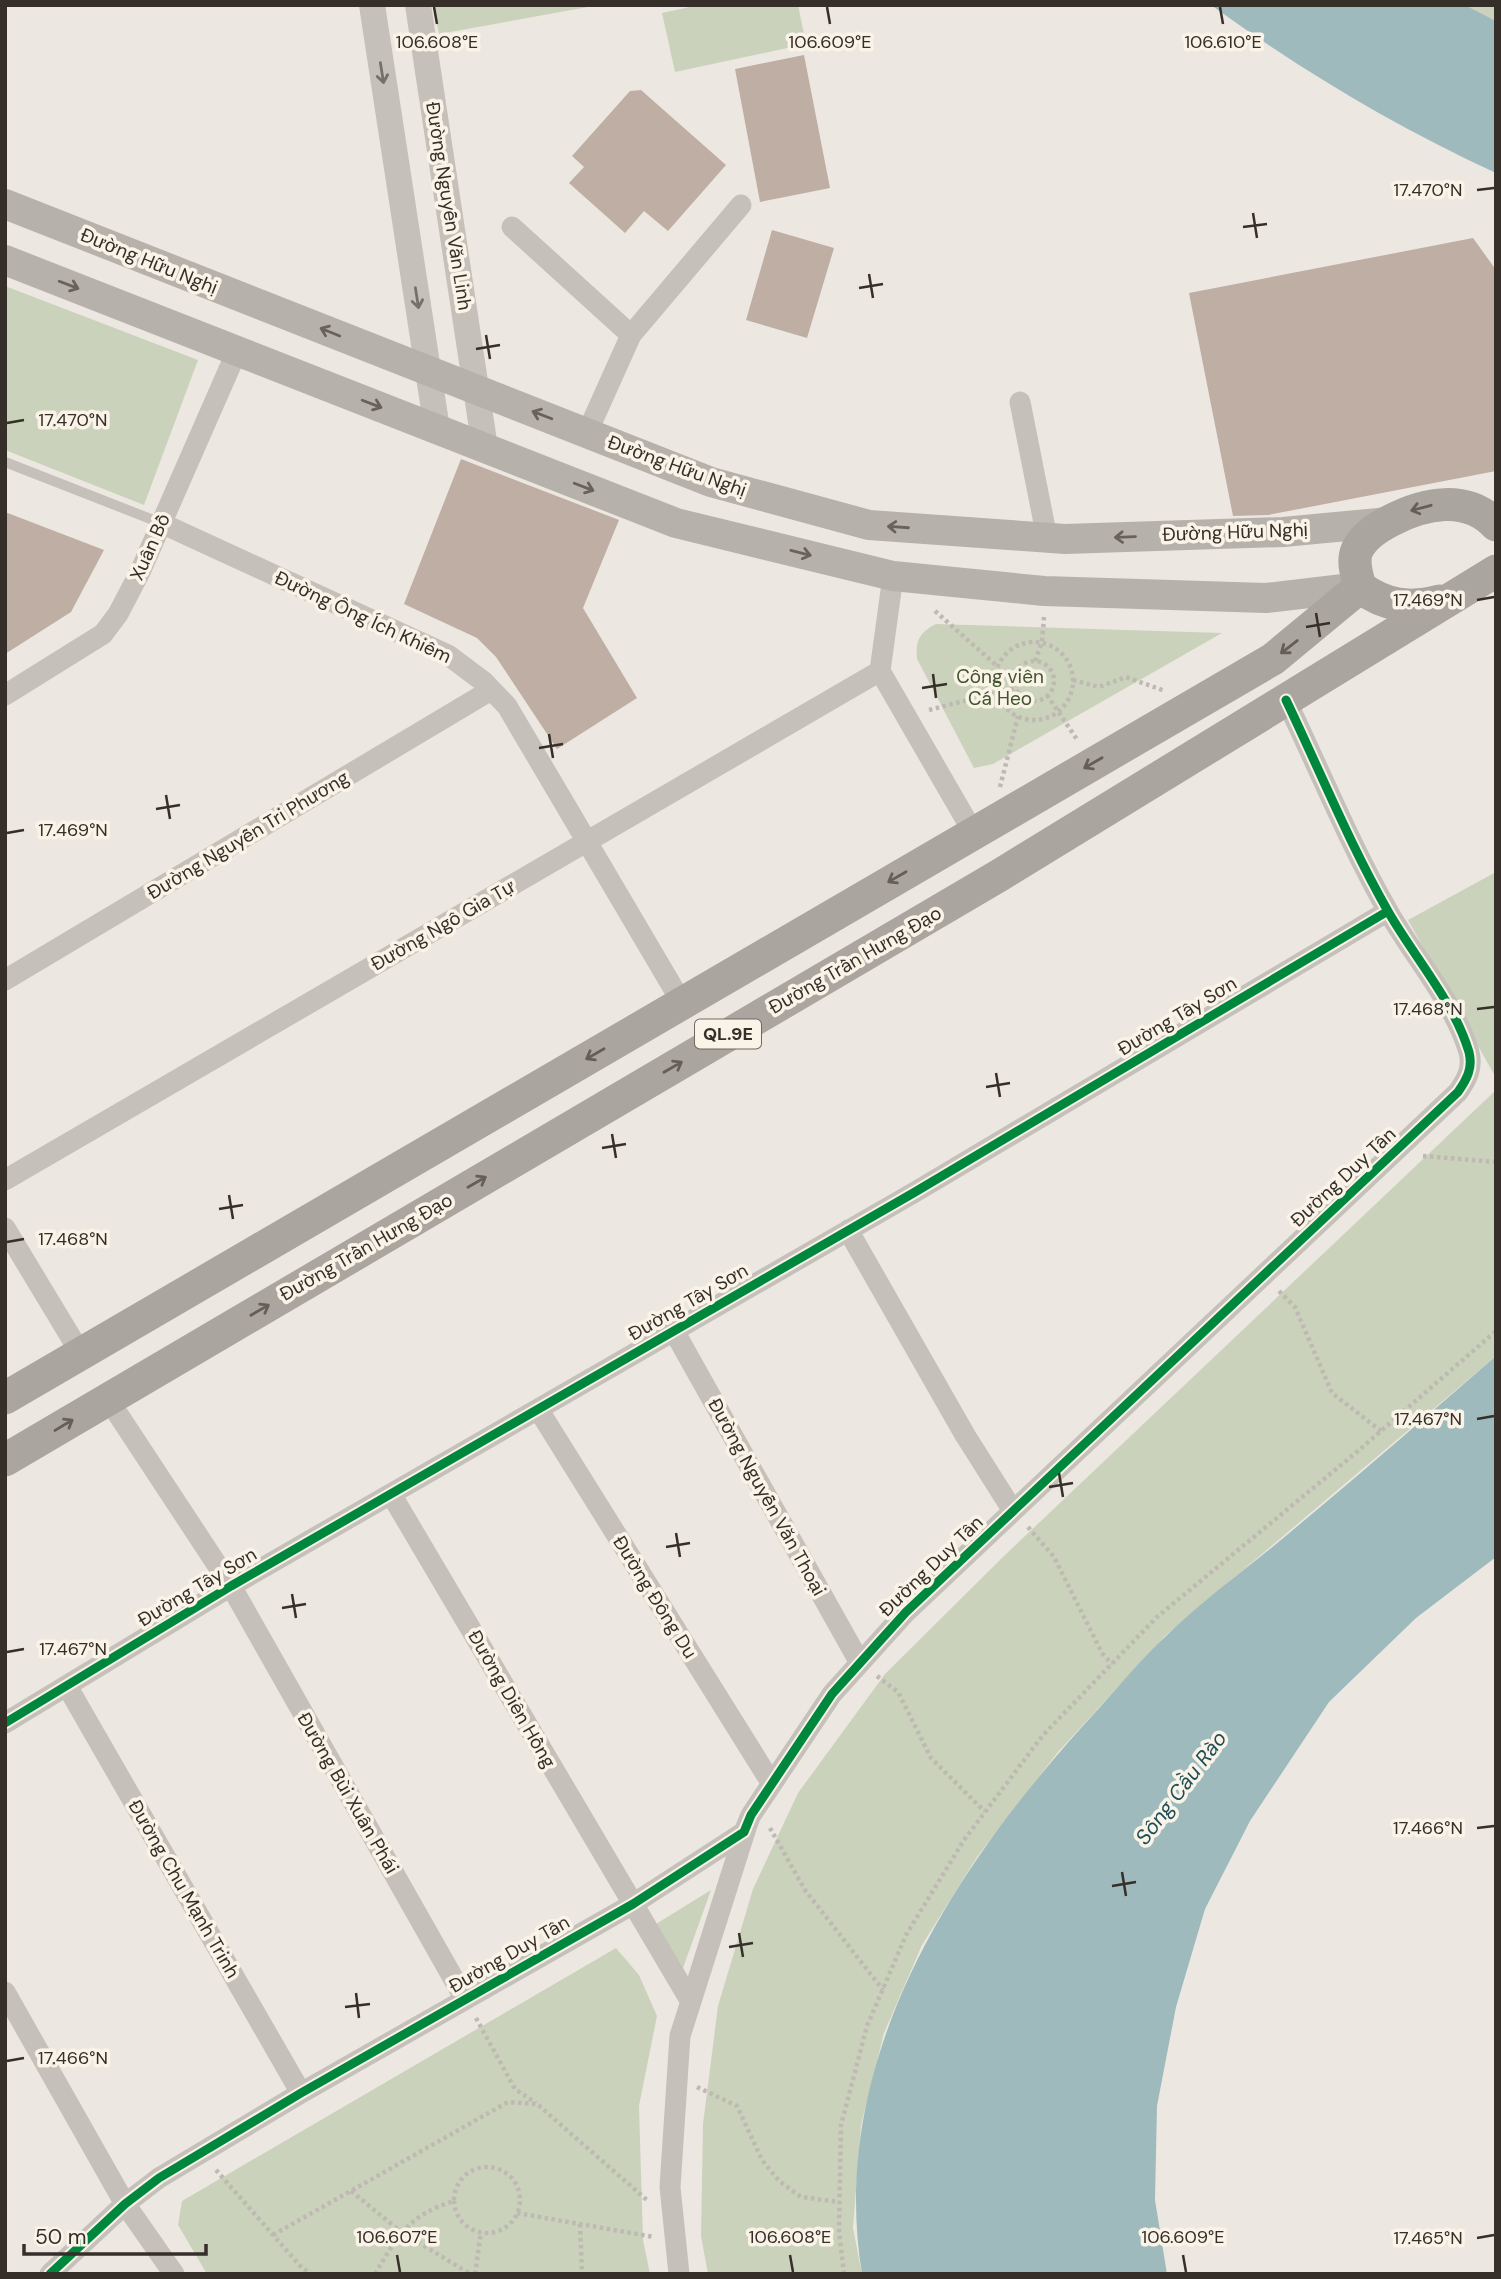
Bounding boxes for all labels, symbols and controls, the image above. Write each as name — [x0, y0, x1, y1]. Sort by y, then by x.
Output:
text: 106.608°E — [396, 30, 478, 54]
text: 106.609°E — [789, 30, 871, 54]
text: 106.610°E — [1184, 30, 1262, 54]
one-way arrow — [376, 61, 389, 84]
street label: Đường Nguyễn Văn Linh — [420, 100, 478, 312]
text: 17.470°N — [1394, 178, 1462, 202]
street label: Đường Hữu Nghị — [77, 222, 221, 300]
one-way arrow — [57, 279, 79, 292]
one-way arrow — [411, 286, 424, 308]
one-way arrow — [320, 325, 342, 338]
one-way arrow — [360, 398, 382, 411]
text: 17.470°N — [39, 408, 107, 432]
one-way arrow — [532, 408, 554, 421]
street label: Đường Hữu Nghị — [604, 429, 750, 503]
one-way arrow — [572, 481, 594, 494]
one-way arrow — [1410, 503, 1432, 516]
street label: Xuân Bồ — [124, 510, 176, 584]
street label: Đường Hữu Nghị — [1162, 517, 1308, 547]
one-way arrow — [887, 520, 910, 533]
one-way arrow — [1114, 530, 1137, 543]
one-way arrow — [789, 547, 812, 560]
street label: Đường Ông Ích Khiêm — [271, 565, 455, 669]
text: 17.469°N — [1393, 588, 1463, 612]
one-way arrow — [1280, 639, 1298, 654]
park label: Công viên Cá Heo — [956, 664, 1044, 711]
one-way arrow — [1084, 756, 1104, 770]
street label: Đường Nguyễn Tri Phương — [143, 765, 354, 905]
text: 17.469°N — [38, 818, 108, 842]
one-way arrow — [887, 870, 907, 884]
street label: Đường Ngô Gia Tự — [366, 873, 520, 976]
street label: Đường Trần Hưng Đạo — [764, 900, 946, 1020]
street label: Đường Tây Sơn — [1113, 971, 1241, 1061]
text: 17.468°N — [1393, 997, 1463, 1021]
road number: QL.9E — [695, 1020, 761, 1049]
one-way arrow — [585, 1047, 605, 1061]
one-way arrow — [663, 1060, 683, 1074]
street label: Đường Duy Tân — [1285, 1122, 1401, 1232]
one-way arrow — [467, 1175, 487, 1189]
street label: Đường Trần Hưng Đạo — [275, 1187, 457, 1307]
text: 17.468°N — [38, 1227, 108, 1251]
street label: Đường Tây Sơn — [623, 1258, 753, 1346]
one-way arrow — [249, 1302, 269, 1316]
street label: Đường Nguyễn Văn Thoại — [702, 1394, 832, 1600]
text: 17.467°N — [1394, 1407, 1462, 1431]
one-way arrow — [53, 1418, 73, 1432]
street label: Đường Duy Tân — [874, 1510, 988, 1622]
street label: Đường Đông Du — [607, 1531, 703, 1663]
street label: Đường Tây Sơn — [133, 1542, 261, 1632]
street label: Đường Diên Hồng — [462, 1625, 562, 1773]
text: 17.467°N — [39, 1637, 107, 1661]
street label: Đường Bùi Xuân Phái — [292, 1708, 404, 1878]
water label: Sông Cầu Rào — [1129, 1725, 1233, 1851]
street label: Đường Chu Mạnh Trinh — [123, 1795, 245, 1983]
text: 17.466°N — [1393, 1816, 1463, 1840]
street label: Đường Duy Tân — [444, 1909, 574, 1999]
text: 17.466°N — [38, 2046, 108, 2070]
scale bar — [24, 2212, 206, 2256]
text: 50 m — [35, 2223, 86, 2251]
text: 106.607°E — [357, 2225, 437, 2249]
text: 106.608°E — [749, 2225, 831, 2249]
text: 106.609°E — [1142, 2225, 1224, 2249]
text: 17.465°N — [1393, 2226, 1463, 2250]

